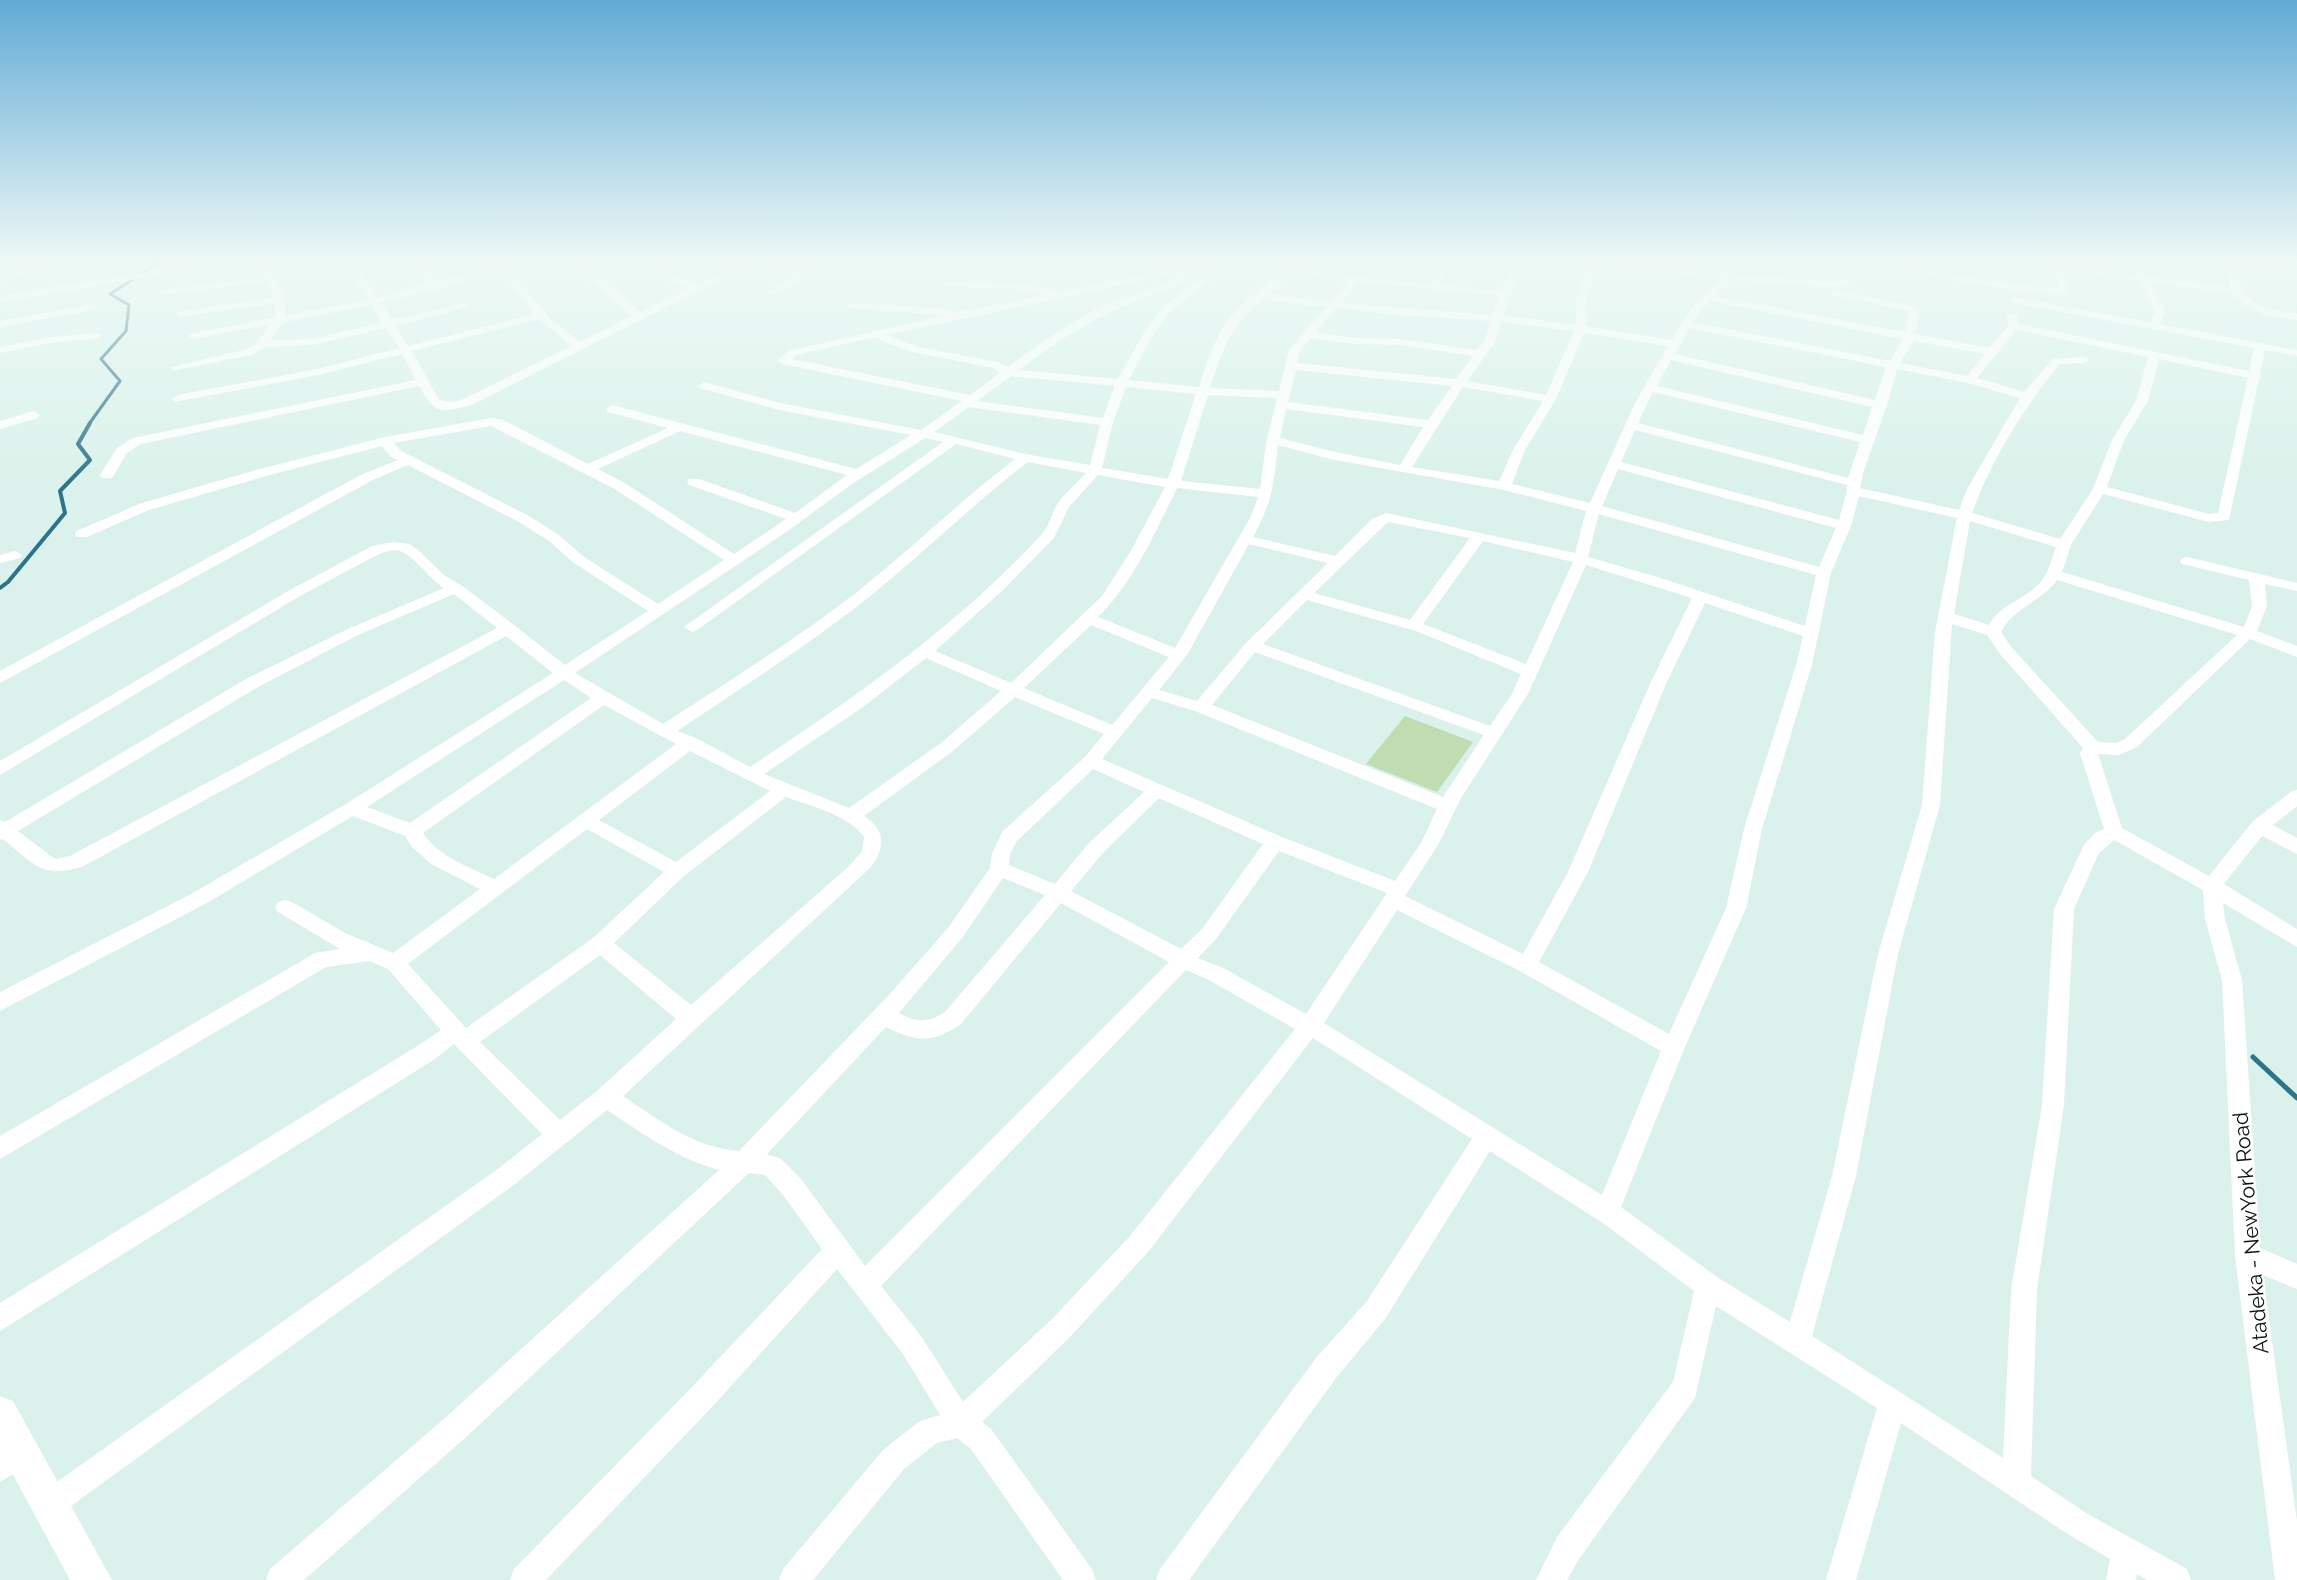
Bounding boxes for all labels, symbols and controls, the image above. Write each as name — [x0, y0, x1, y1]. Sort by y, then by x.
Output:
street label: Atadeka - NewYork Road — [2227, 1111, 2274, 1355]

